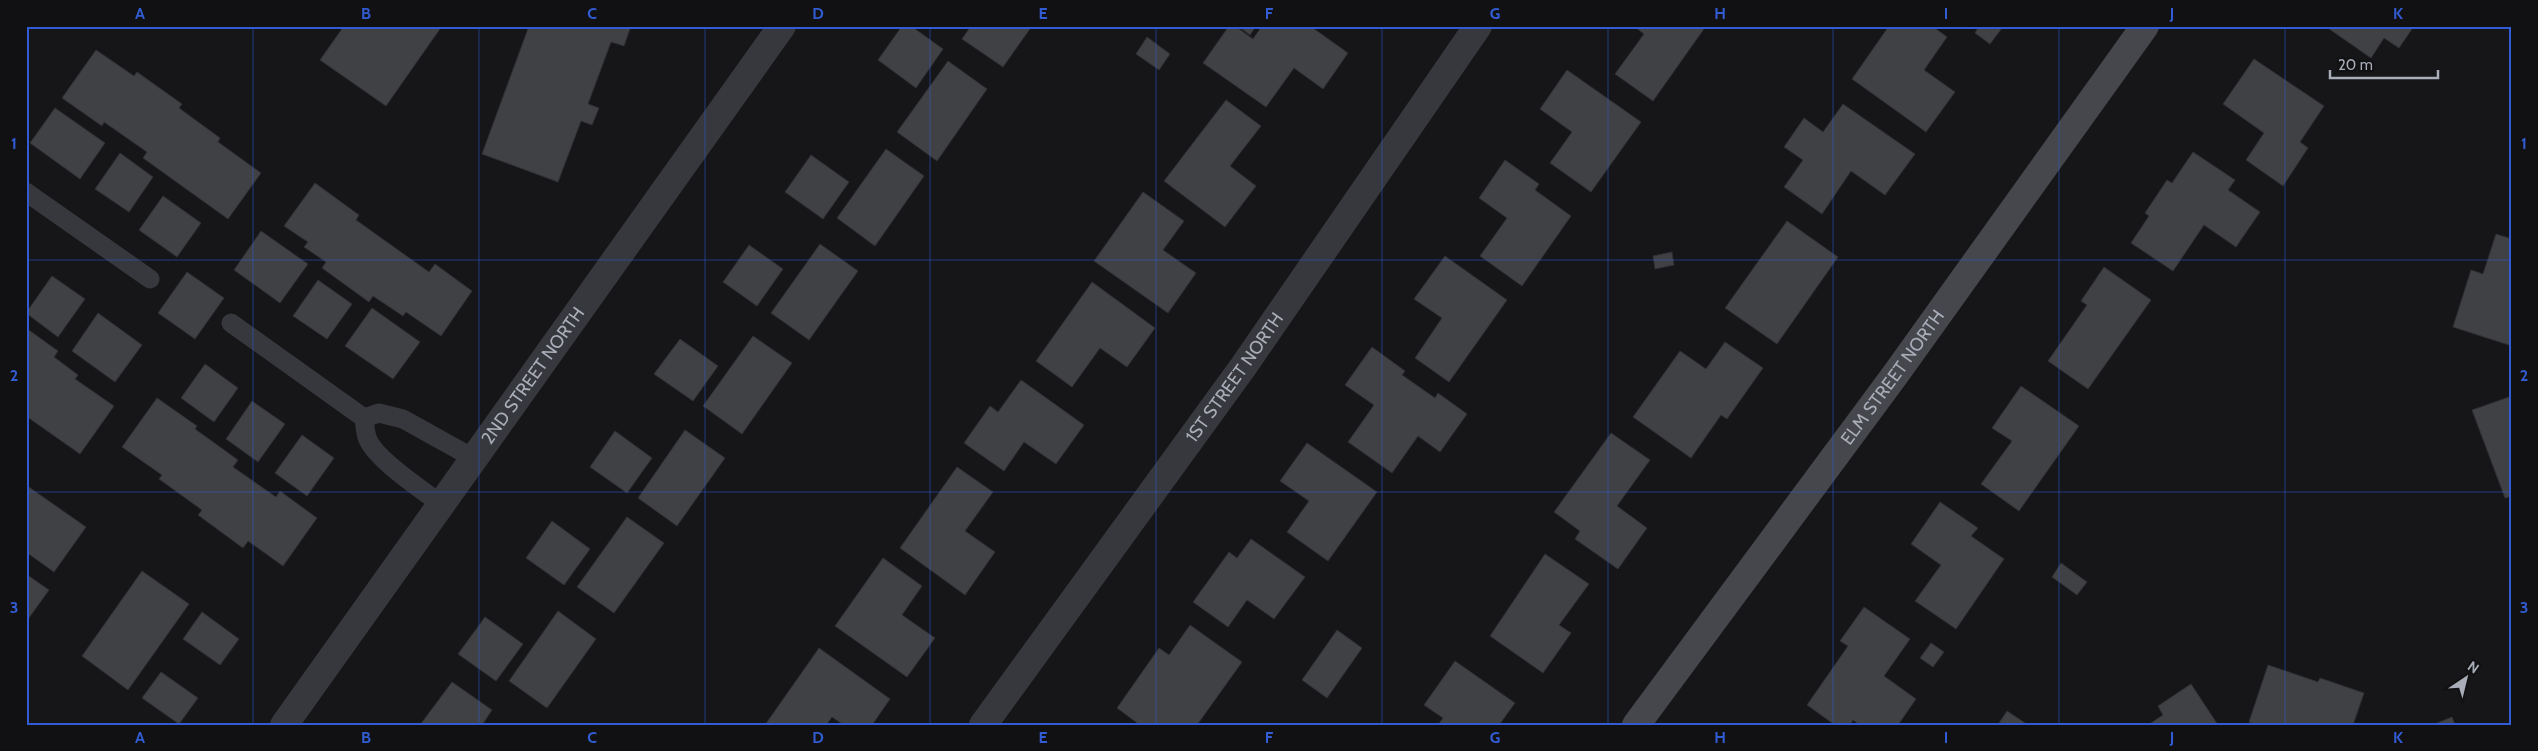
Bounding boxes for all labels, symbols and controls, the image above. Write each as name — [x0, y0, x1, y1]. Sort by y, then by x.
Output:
text: A — [135, 4, 145, 23]
text: B — [361, 4, 371, 23]
text: C — [587, 4, 597, 23]
text: D — [812, 4, 824, 23]
text: E — [1038, 4, 1048, 23]
text: F — [1265, 4, 1274, 23]
text: G — [1490, 4, 1500, 23]
text: H — [1714, 4, 1726, 23]
text: I — [1944, 4, 1948, 23]
text: J — [2169, 4, 2174, 23]
text: K — [2393, 4, 2403, 23]
scale bar — [2330, 48, 2438, 80]
text: 20 m — [2338, 56, 2373, 74]
text: 1 — [11, 134, 17, 153]
text: 1 — [2521, 134, 2527, 153]
street label: 2ND STREET NORTH — [477, 303, 589, 449]
street label: ELM STREET NORTH — [1836, 306, 1949, 449]
street label: 1ST STREET NORTH — [1181, 308, 1288, 447]
text: 2 — [10, 366, 18, 385]
text: 2 — [2520, 366, 2528, 385]
text: 3 — [10, 598, 18, 617]
text: 3 — [2520, 598, 2528, 617]
north arrow — [2440, 654, 2490, 704]
text: N — [2464, 657, 2483, 678]
text: A — [135, 728, 145, 747]
text: B — [361, 728, 371, 747]
text: C — [587, 728, 597, 747]
text: D — [812, 728, 824, 747]
text: E — [1038, 728, 1048, 747]
text: F — [1265, 728, 1274, 747]
text: G — [1490, 728, 1500, 747]
text: H — [1714, 728, 1726, 747]
text: I — [1944, 728, 1948, 747]
text: J — [2169, 728, 2174, 747]
text: K — [2393, 728, 2403, 747]

